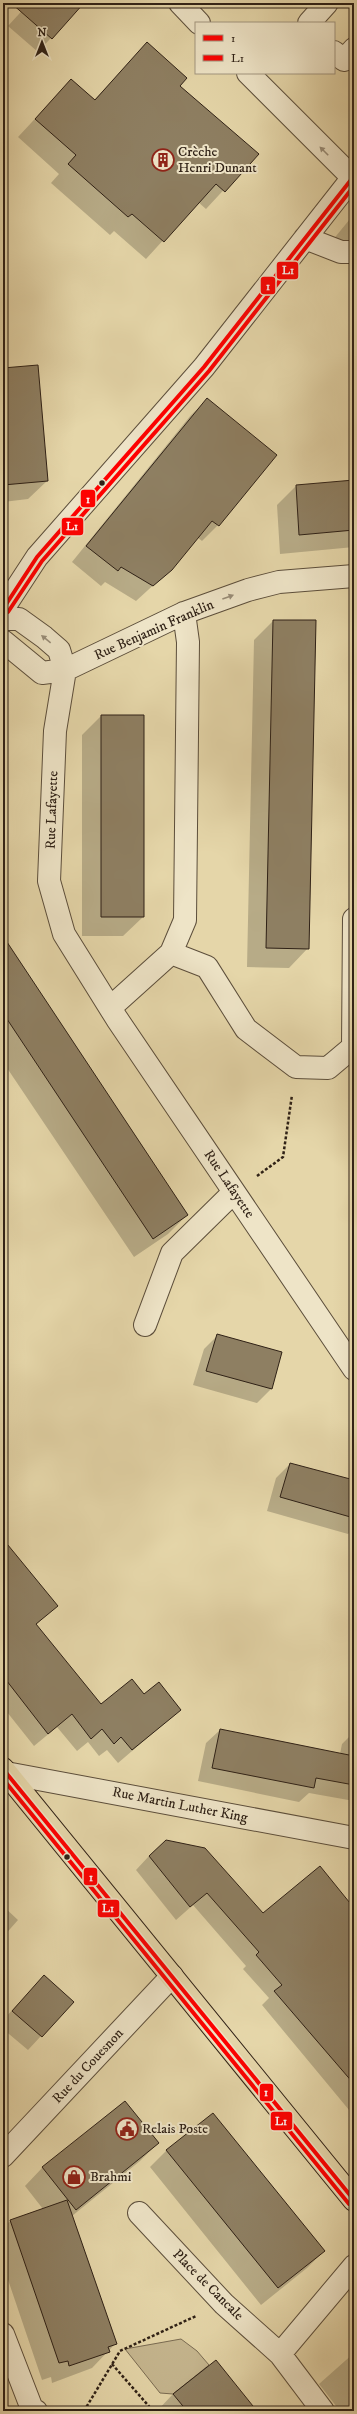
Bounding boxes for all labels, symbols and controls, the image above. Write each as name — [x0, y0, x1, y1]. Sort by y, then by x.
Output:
north arrow — [22, 22, 62, 62]
legend — [195, 22, 335, 74]
text: N — [37, 26, 47, 40]
text: 1 — [231, 31, 235, 46]
text: L1 — [231, 51, 244, 66]
place label: Crèche Henri Dunant — [178, 143, 257, 177]
one-way arrow — [319, 146, 329, 156]
building icon: Crèche Henri Dunant — [150, 147, 176, 173]
line badge: L1 — [276, 261, 299, 280]
text: L1 — [282, 264, 294, 278]
line badge: 1 — [260, 276, 276, 295]
text: 1 — [266, 280, 270, 294]
unlabelled marker — [97, 478, 107, 488]
line badge: 1 — [80, 489, 96, 508]
text: 1 — [86, 493, 90, 507]
line badge: L1 — [61, 517, 84, 536]
text: L1 — [66, 520, 78, 534]
one-way arrow — [222, 594, 234, 600]
street label: Rue Benjamin Franklin — [91, 595, 217, 664]
one-way arrow — [40, 634, 51, 643]
street label: Rue Lafayette — [42, 770, 62, 850]
street label: Rue Lafayette — [200, 1146, 259, 1222]
street label: Rue Martin Luther King — [111, 1783, 249, 1827]
unlabelled marker — [62, 1852, 72, 1862]
line badge: 1 — [83, 1867, 98, 1886]
text: 1 — [89, 1871, 93, 1885]
line badge: L1 — [97, 1899, 120, 1918]
text: L1 — [102, 1902, 114, 1916]
street label: Rue du Couesnon — [49, 2024, 128, 2107]
line badge: 1 — [259, 2083, 274, 2102]
text: 1 — [264, 2086, 268, 2100]
line badge: L1 — [270, 2111, 293, 2131]
text: L1 — [275, 2115, 287, 2129]
public building icon: Relais Poste — [114, 2116, 140, 2142]
place label: Relais Poste — [142, 2120, 208, 2138]
shop icon: Brahmi — [61, 2164, 87, 2190]
place label: Brahmi — [90, 2168, 132, 2186]
street label: Place de Cancale — [169, 2246, 247, 2324]

